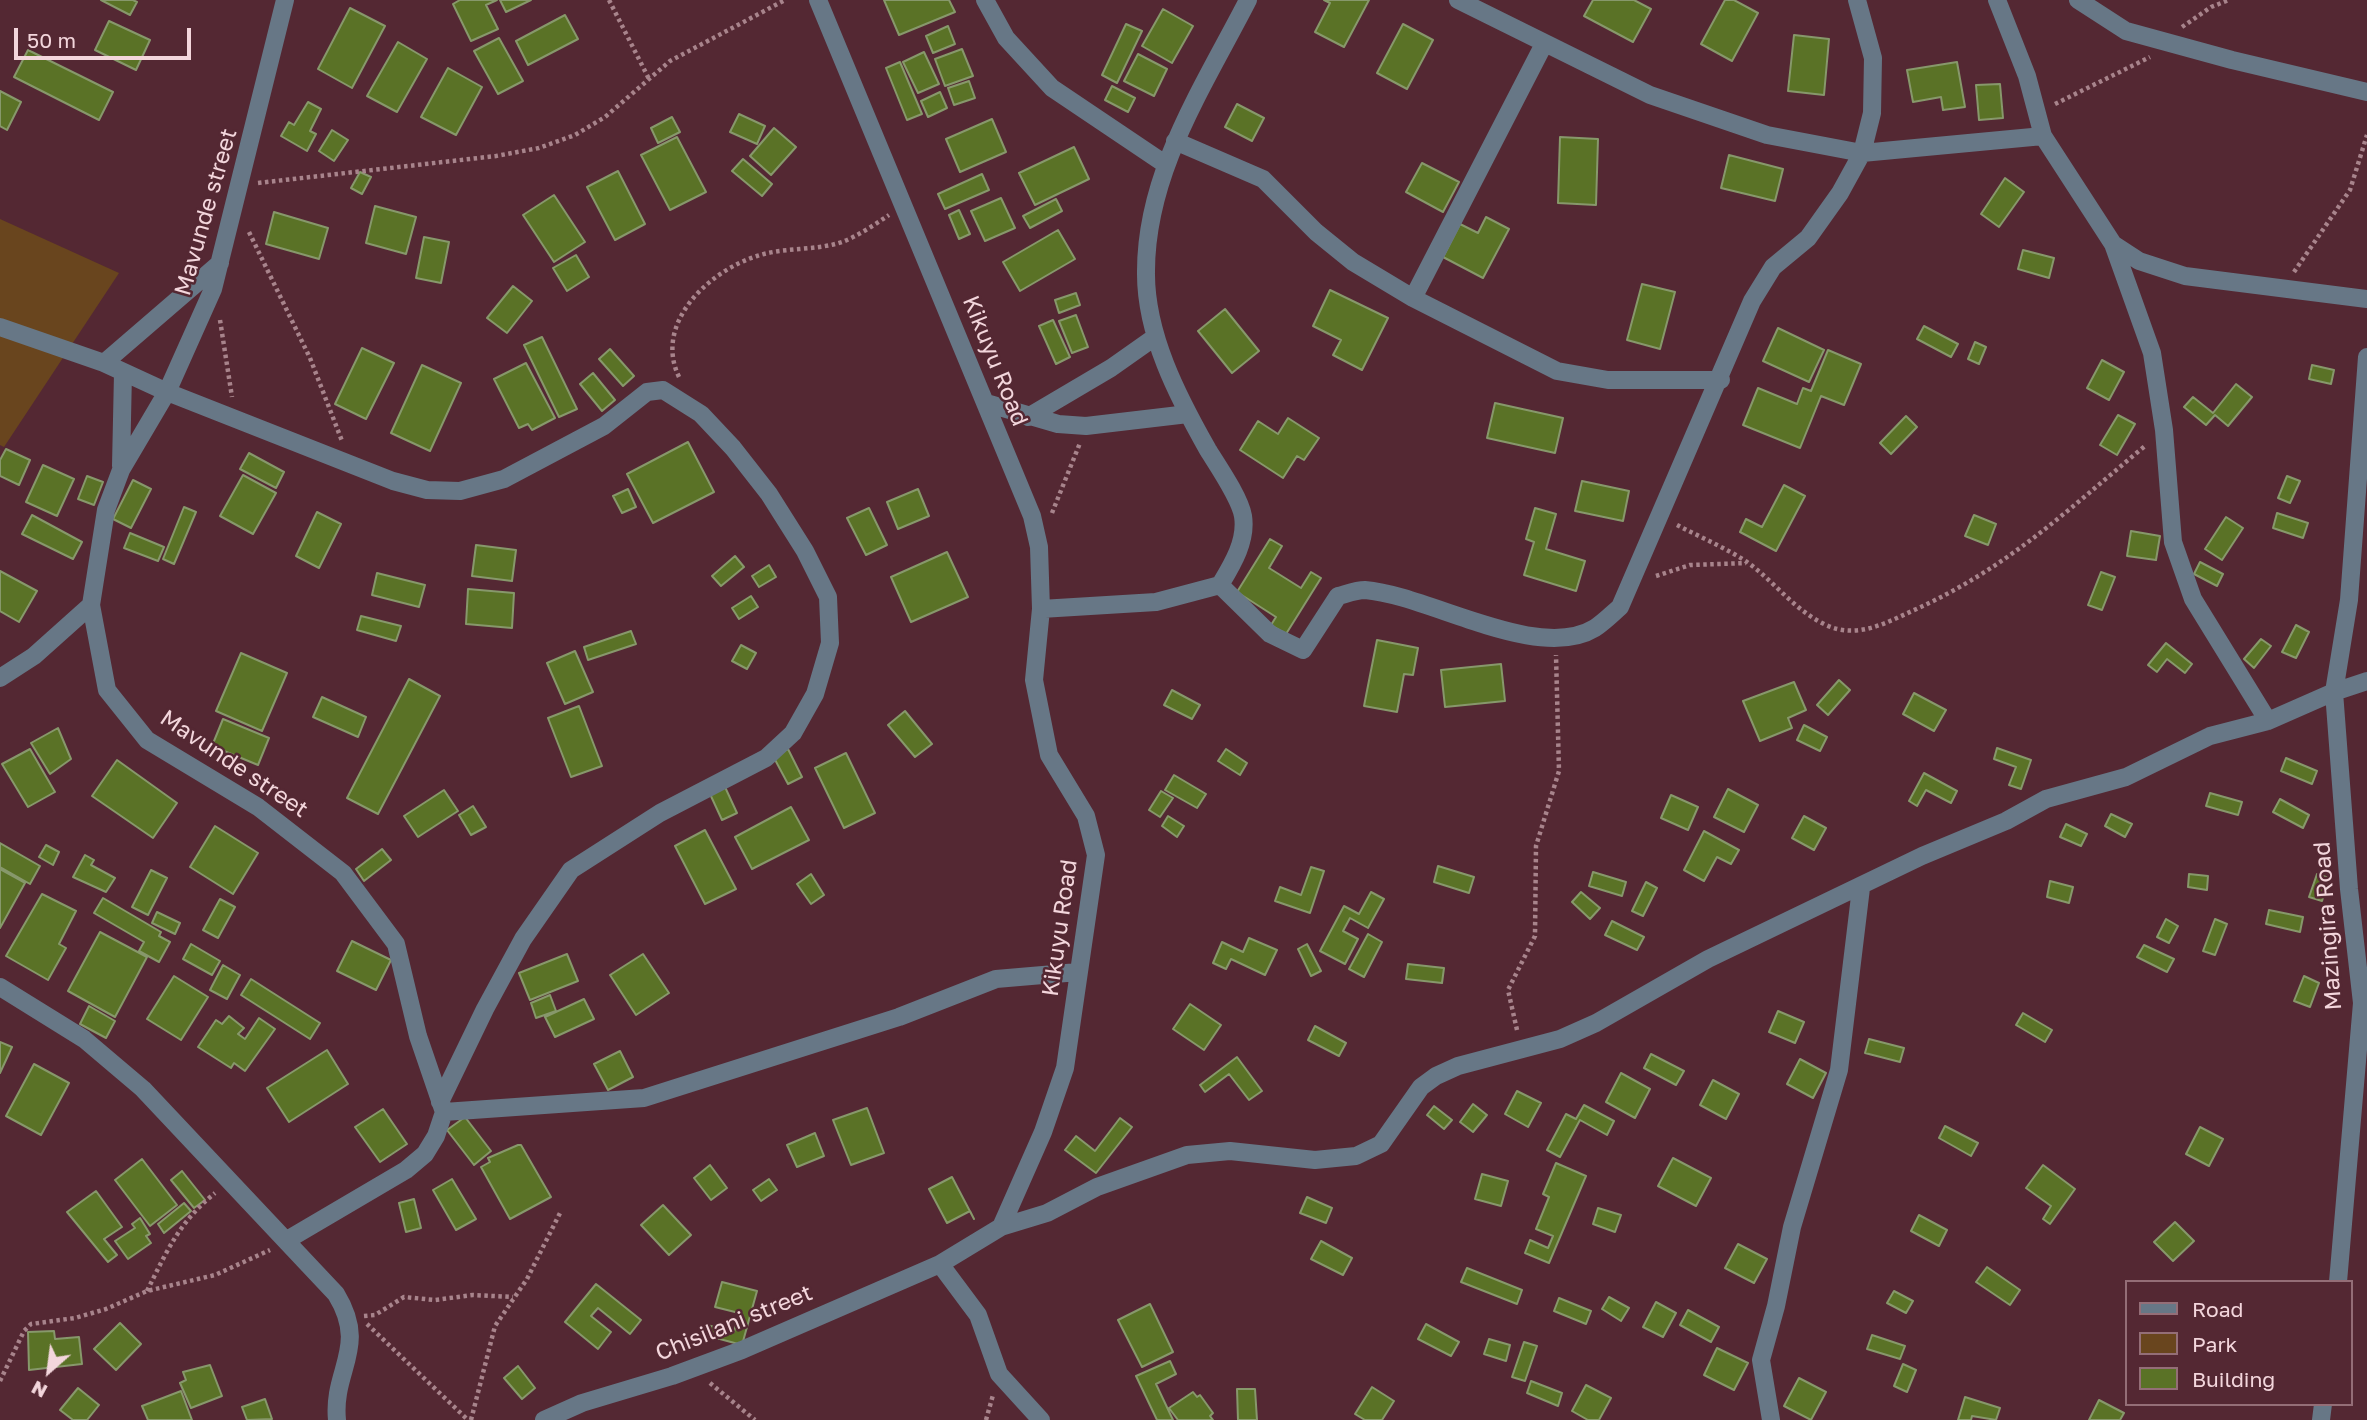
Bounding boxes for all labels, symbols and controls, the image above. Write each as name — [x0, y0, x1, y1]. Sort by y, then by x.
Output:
scale bar — [18, 14, 194, 58]
text: 50 m — [27, 27, 76, 53]
street label: Mavunde street — [169, 125, 243, 299]
street label: Kikuyu Road — [956, 292, 1034, 430]
street label: Mavunde street — [155, 704, 313, 824]
street label: Mazingira Road — [2308, 841, 2348, 1011]
street label: Kikuyu Road — [1037, 858, 1083, 998]
street label: Chisilani street — [652, 1279, 816, 1367]
legend — [2126, 1280, 2353, 1406]
text: Road — [2192, 1296, 2243, 1322]
text: Park — [2192, 1331, 2237, 1357]
north arrow — [14, 1336, 84, 1406]
text: Building — [2192, 1366, 2275, 1392]
text: N — [27, 1376, 51, 1404]

